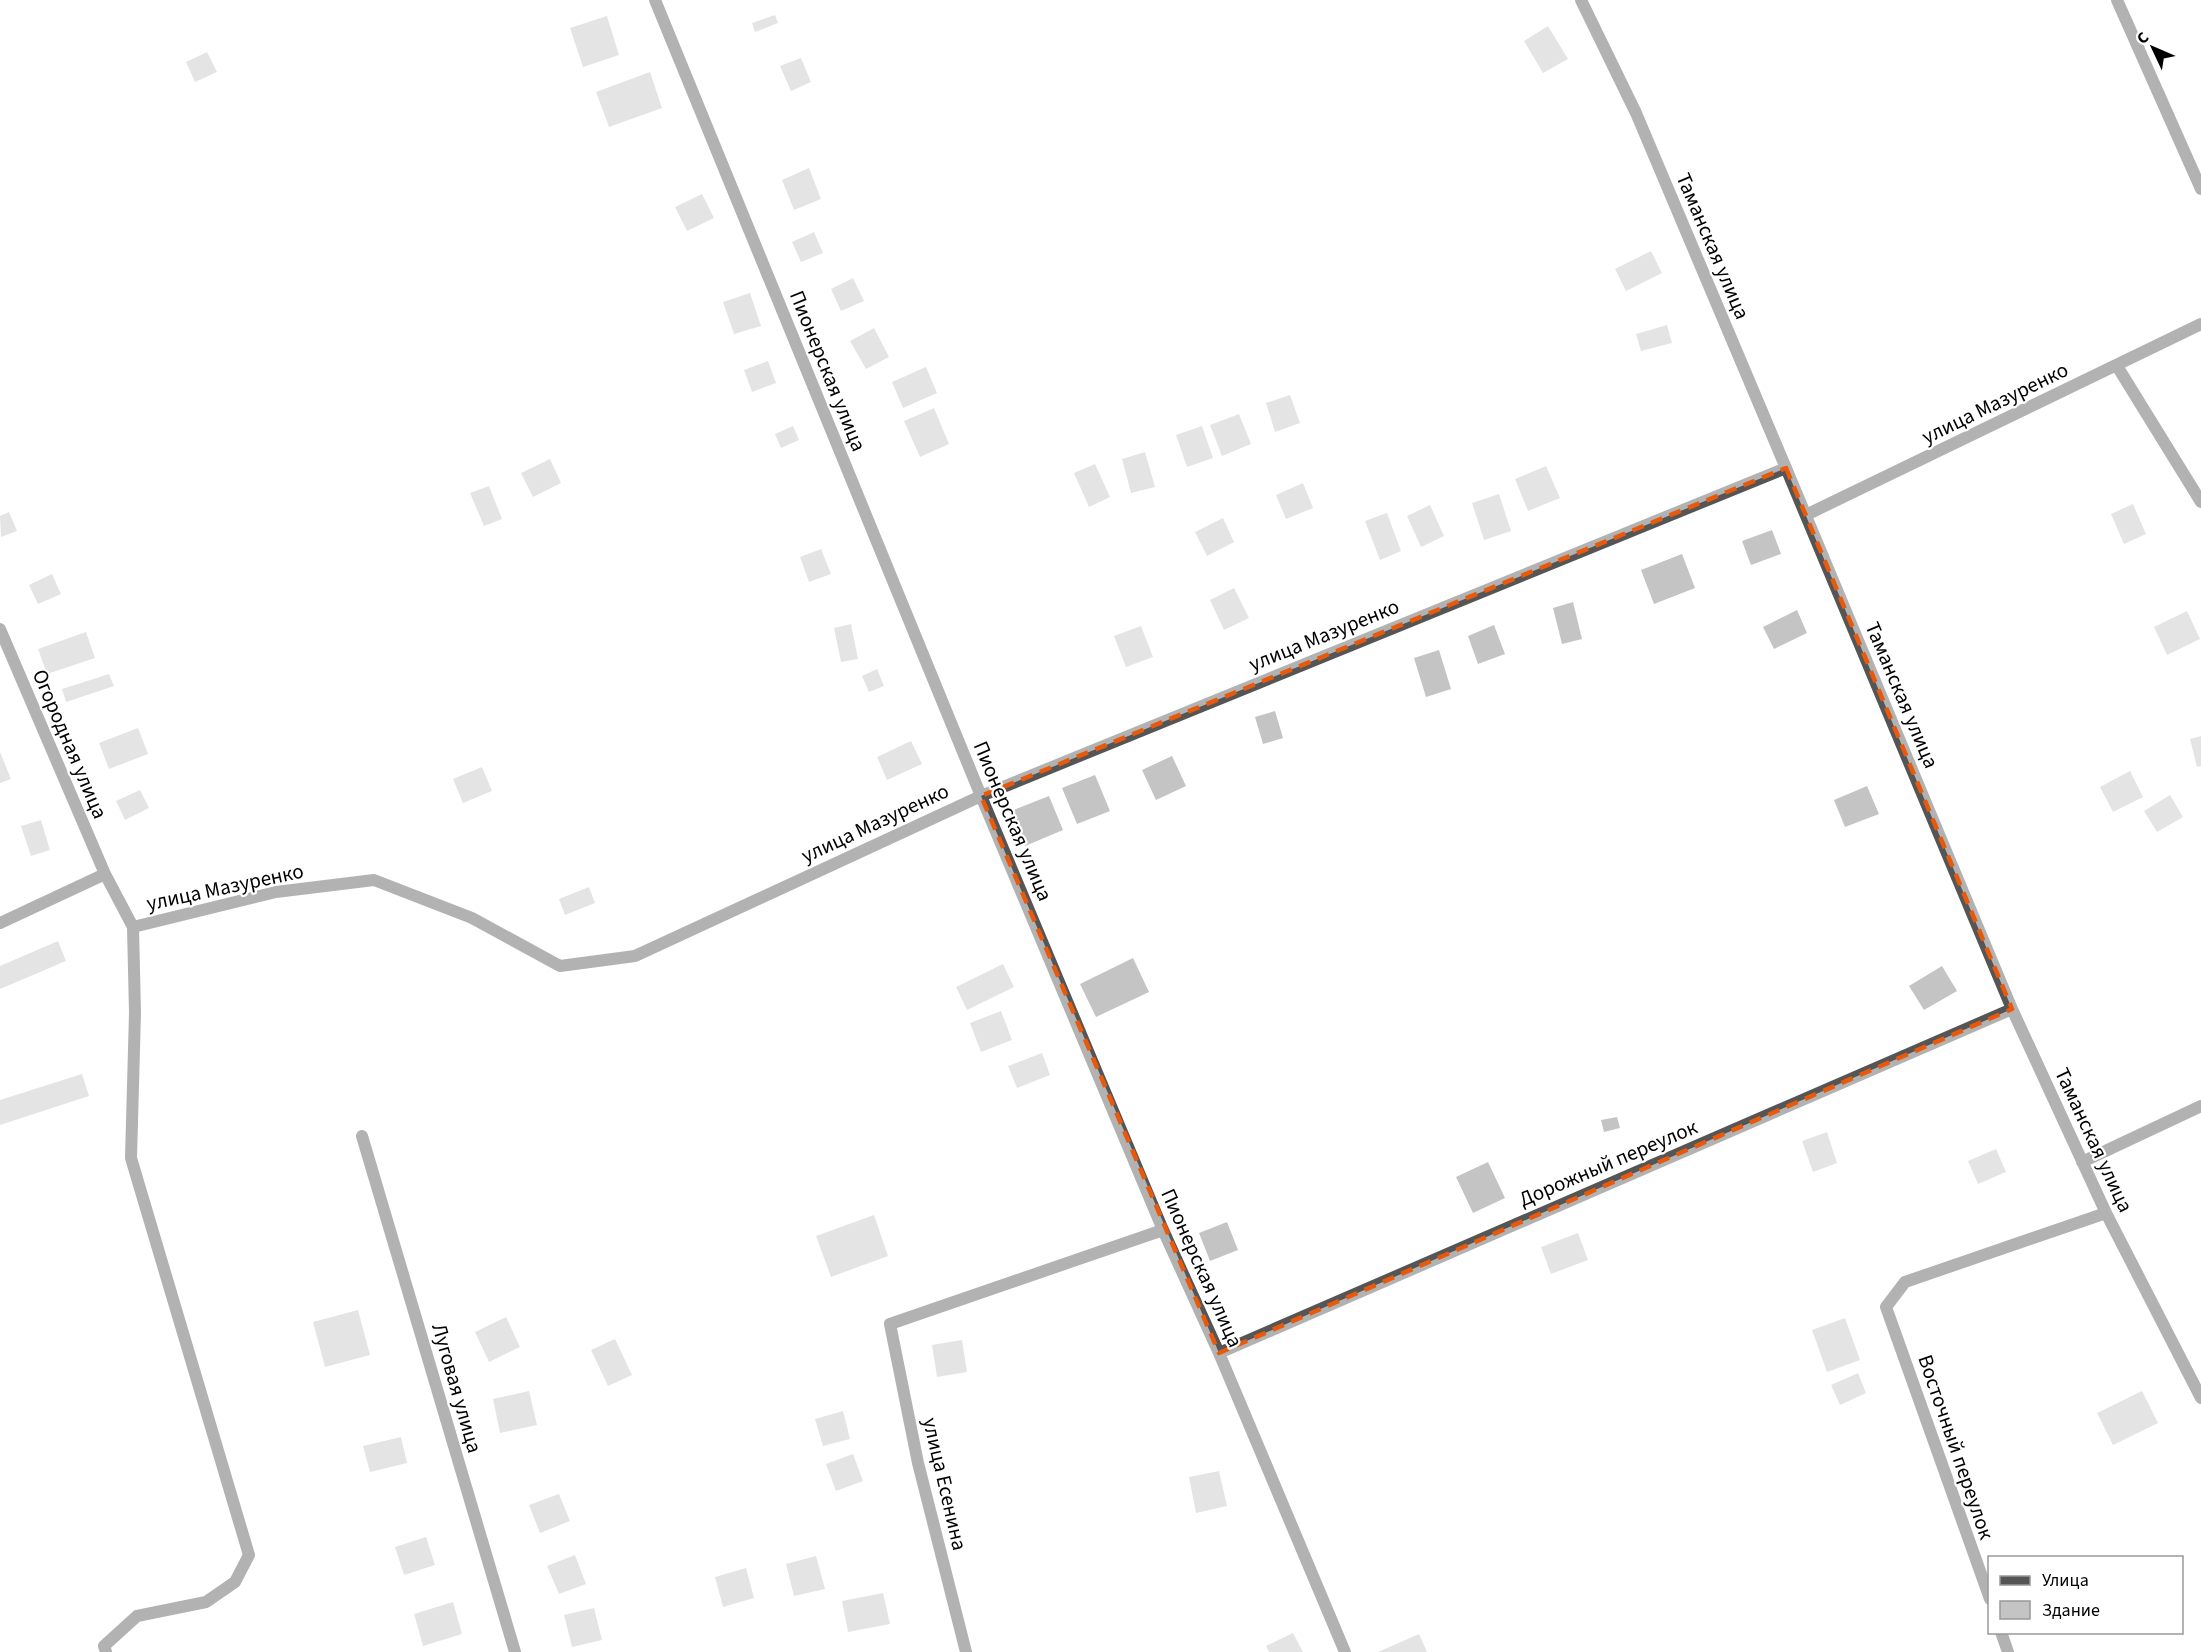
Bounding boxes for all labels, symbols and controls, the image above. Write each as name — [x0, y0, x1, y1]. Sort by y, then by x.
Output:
north arrow — [2123, 18, 2183, 78]
text: С — [2132, 27, 2154, 49]
street label: Таманская улица — [1669, 168, 1757, 324]
street label: Пионерская улица — [782, 286, 874, 456]
street label: улица Мазуренко — [1917, 355, 2073, 451]
street label: улица Мазуренко — [1244, 591, 1404, 679]
street label: Таманская улица — [1858, 617, 1946, 773]
street label: Огородная улица — [25, 665, 115, 823]
street label: Пионерская улица — [966, 736, 1060, 906]
street label: улица Мазуренко — [796, 776, 954, 870]
street label: улица Мазуренко — [144, 856, 306, 918]
street label: Таманская улица — [2047, 1063, 2141, 1217]
street label: Дорожный переулок — [1514, 1112, 1702, 1214]
street label: Пионерская улица — [1154, 1184, 1250, 1352]
street label: Луговая улица — [424, 1320, 490, 1456]
street label: Восточный переулок — [1910, 1351, 2002, 1544]
street label: улица Есенина — [915, 1415, 975, 1553]
legend — [1988, 1556, 2183, 1634]
text: Улица — [2042, 1568, 2089, 1593]
text: Здание — [2042, 1598, 2100, 1623]

